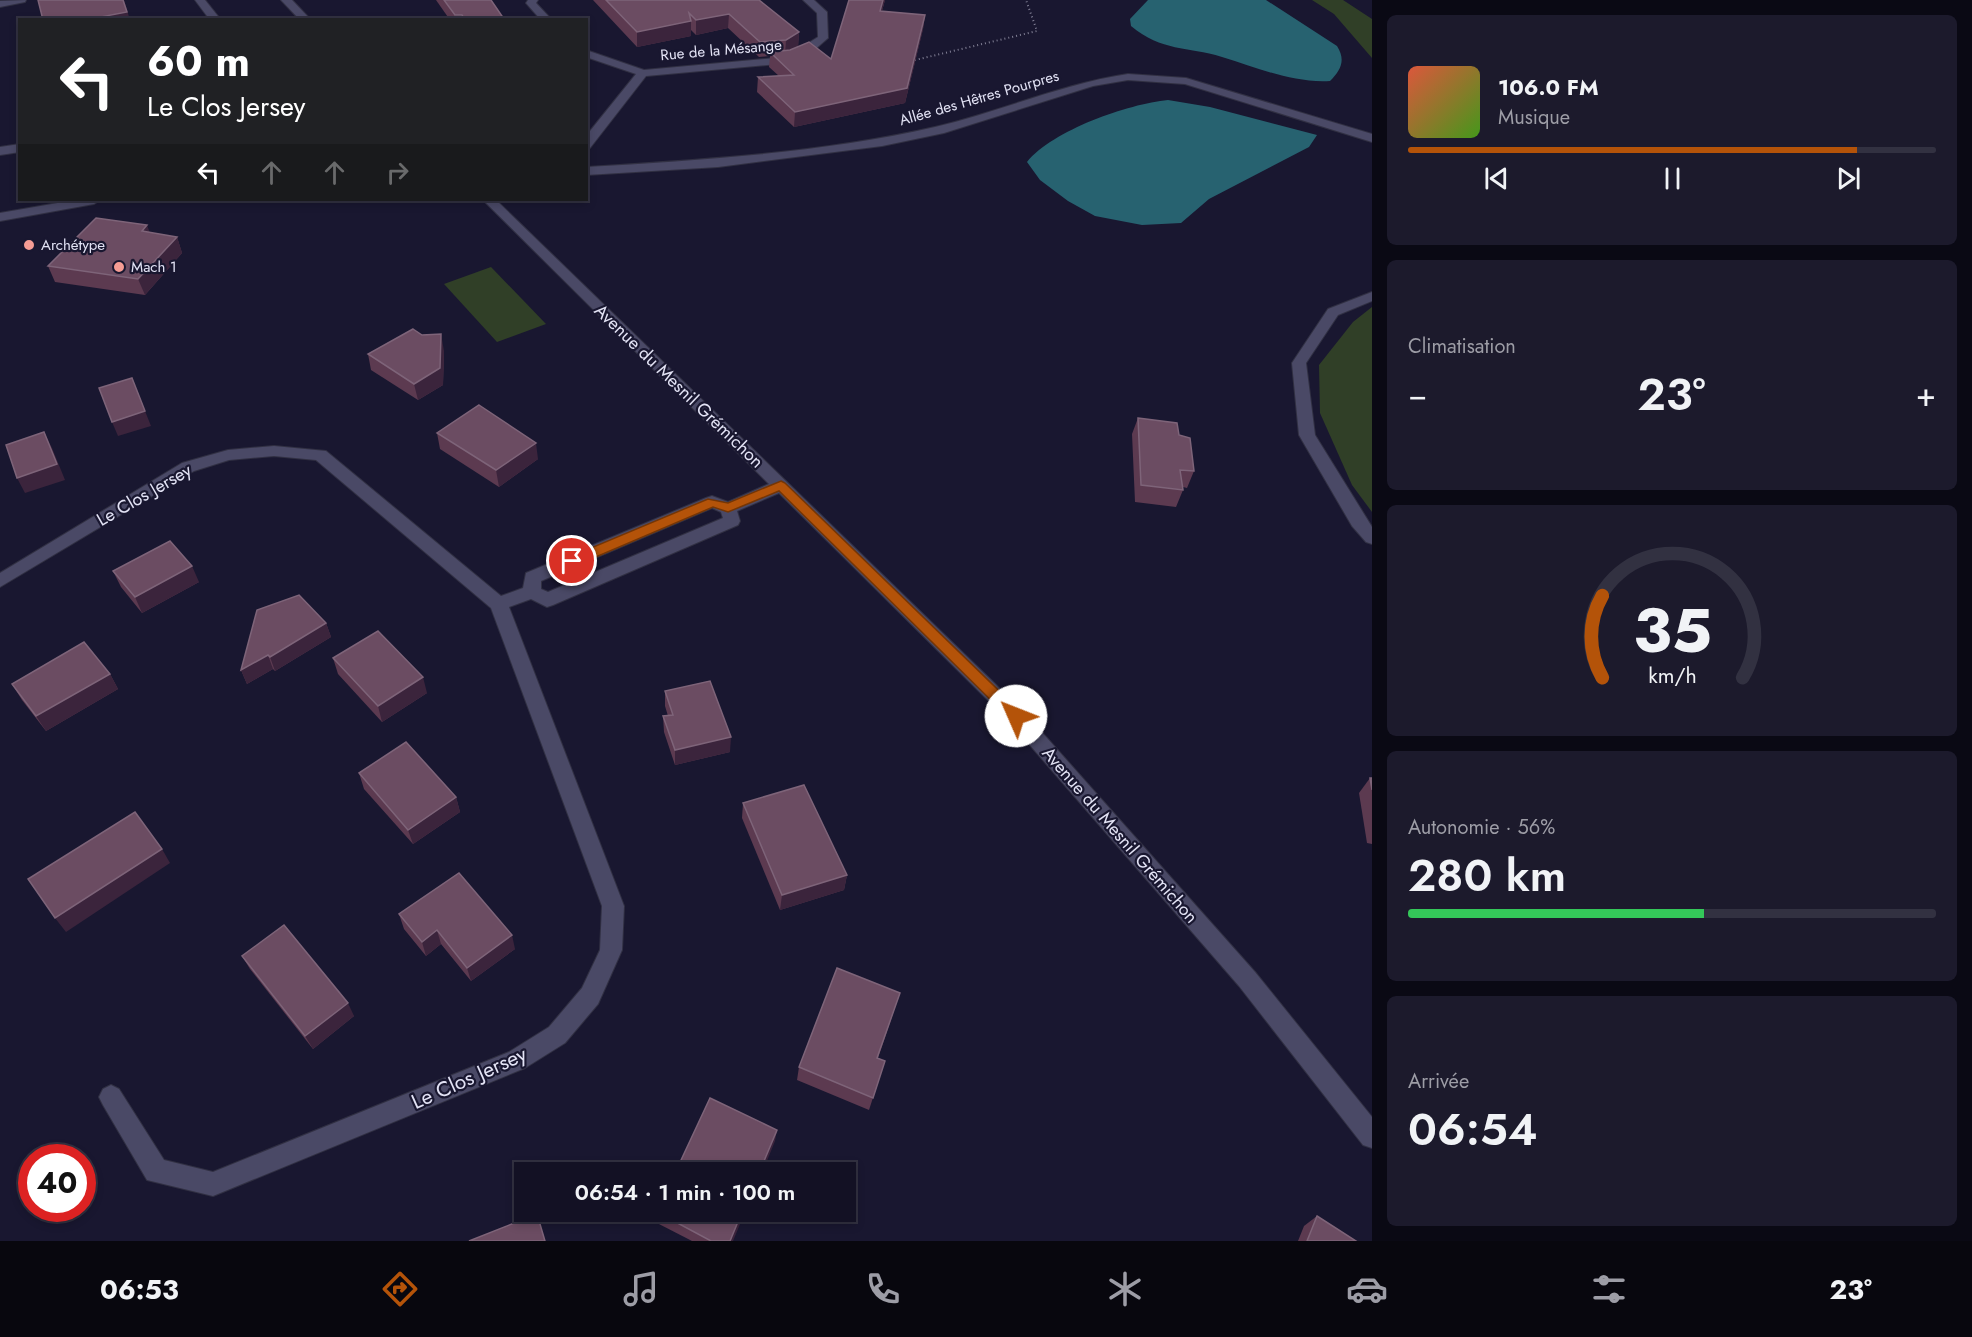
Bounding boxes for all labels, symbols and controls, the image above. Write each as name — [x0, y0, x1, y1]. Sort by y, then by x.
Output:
text: 60 m — [147, 31, 250, 92]
street label: Rue de la Mésange — [659, 34, 783, 66]
icon: left — [48, 42, 126, 120]
street label: Allée des Hêtres Pourpres — [897, 65, 1061, 131]
text: 106.0 FM — [1498, 71, 1599, 103]
text: Le Clos Jersey — [147, 87, 306, 126]
text: Musique — [1498, 103, 1570, 132]
icon: left — [192, 156, 225, 189]
icon: ahead — [255, 156, 288, 189]
icon: ahead — [318, 156, 351, 189]
icon: right — [381, 156, 414, 189]
icon: previous — [1480, 162, 1513, 195]
icon: pause — [1656, 162, 1689, 195]
icon: next — [1832, 162, 1865, 195]
place label: Archétype — [41, 234, 105, 256]
marker: Archétype — [22, 238, 36, 252]
place label: Mach 1 — [131, 256, 177, 278]
marker: Mach 1 — [112, 260, 126, 274]
street label: Avenue du Mesnil Grémichon — [588, 298, 770, 474]
text: Climatisation — [1408, 332, 1516, 361]
text: 23° — [1637, 362, 1706, 427]
text: − — [1408, 371, 1427, 418]
text: + — [1916, 371, 1936, 418]
street label: Le Clos Jersey — [92, 457, 196, 533]
pin — [546, 535, 597, 586]
icon: arrive — [555, 544, 588, 577]
text: 35 — [1632, 585, 1711, 675]
text: km/h — [1648, 660, 1696, 691]
position arrow — [984, 684, 1048, 748]
street label: Avenue du Mesnil Grémichon — [1036, 741, 1204, 929]
text: Autonomie · 56% — [1408, 813, 1555, 842]
text: 280 km — [1408, 843, 1566, 908]
street label: Le Clos Jersey — [407, 1039, 532, 1117]
text: Arrivée — [1408, 1067, 1469, 1096]
text: 06:54 — [1408, 1097, 1538, 1162]
speed limit sign: 40 — [18, 1144, 96, 1222]
text: 06:54 · 1 min · 100 m — [575, 1176, 795, 1208]
icon: directions — [379, 1268, 421, 1310]
icon: music — [620, 1268, 662, 1310]
icon: phone — [862, 1268, 904, 1310]
icon: climate — [1104, 1268, 1146, 1310]
icon: car — [1346, 1268, 1388, 1310]
icon: filters — [1588, 1268, 1630, 1310]
text: 06:53 — [100, 1270, 179, 1309]
text: 23° — [1830, 1270, 1872, 1309]

